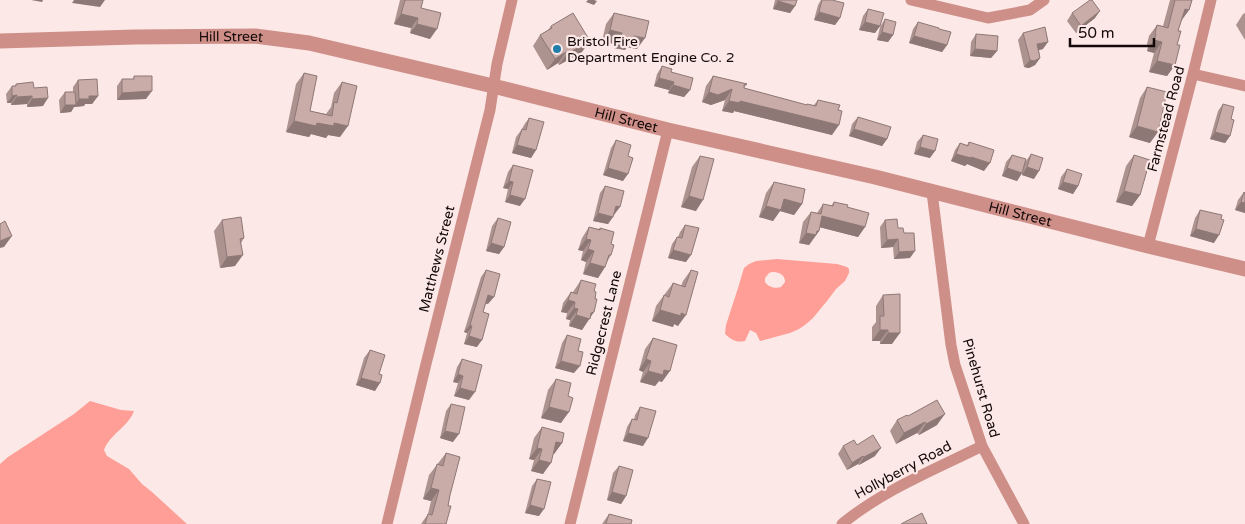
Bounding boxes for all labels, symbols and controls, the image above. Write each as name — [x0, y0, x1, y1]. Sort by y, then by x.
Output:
scale bar — [1070, 15, 1154, 47]
text: 50 m — [1078, 24, 1115, 42]
street label: Hill Street — [199, 27, 265, 46]
place label: Bristol Fire Department Engine Co. 2 — [567, 33, 734, 66]
marker: Bristol Fire Department Engine Co. 2 — [551, 43, 563, 55]
street label: Farmstead Road — [1144, 64, 1188, 174]
street label: Hill Street — [593, 103, 660, 136]
street label: Hill Street — [987, 198, 1054, 230]
street label: Matthews Street — [415, 203, 459, 314]
street label: Ridgecrest Lane — [583, 269, 625, 377]
street label: Pinehurst Road — [959, 336, 1003, 440]
street label: Hollyberry Road — [852, 437, 954, 503]

